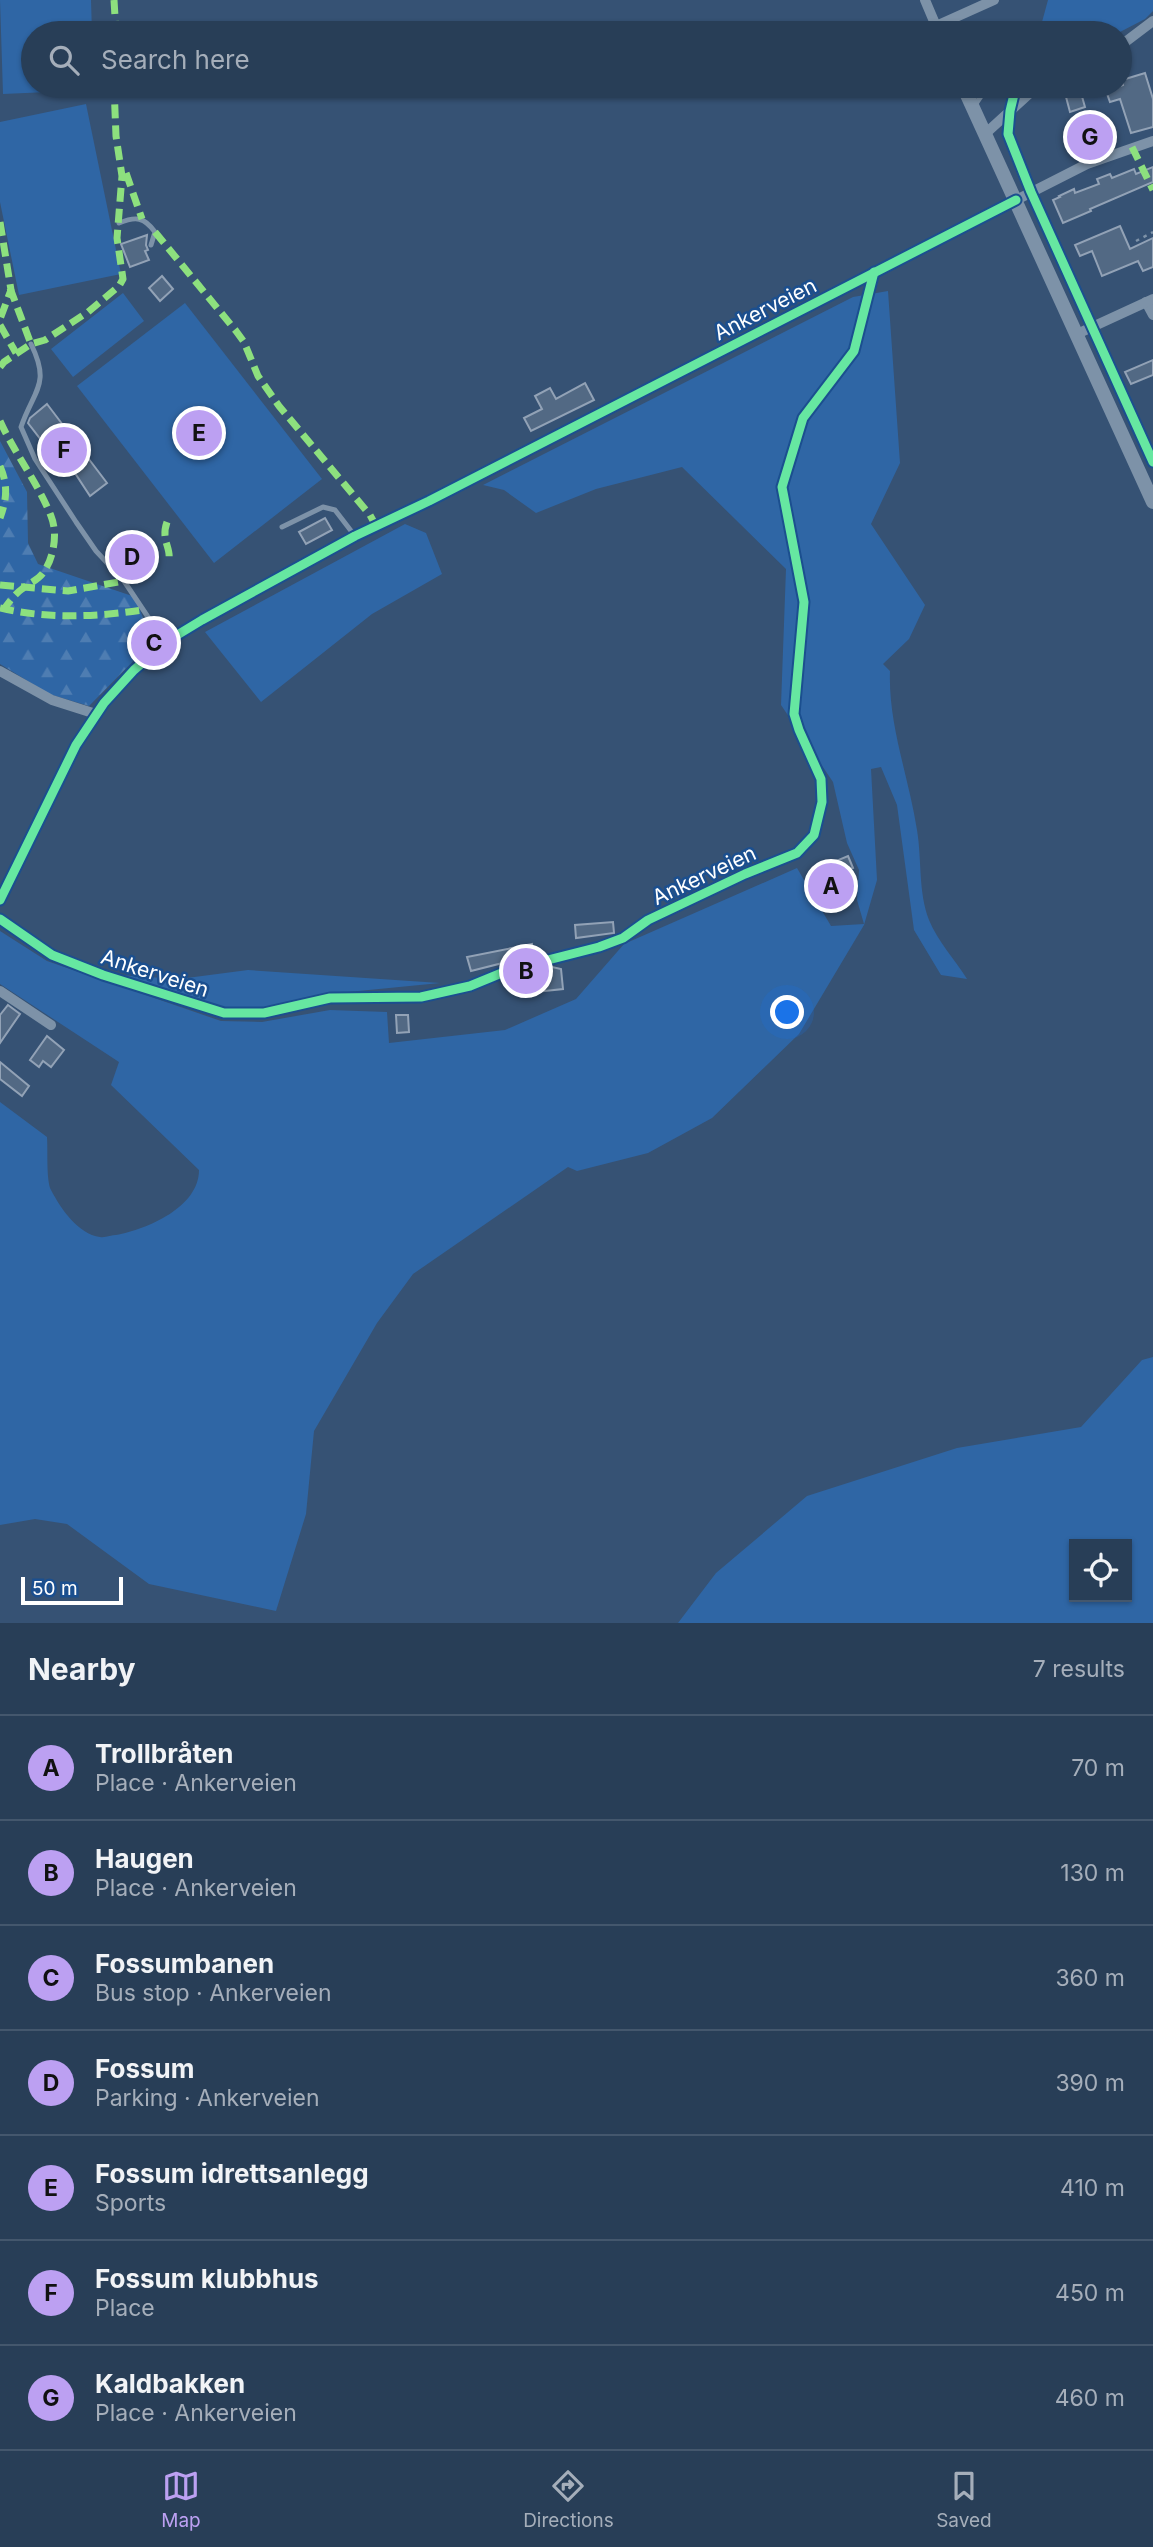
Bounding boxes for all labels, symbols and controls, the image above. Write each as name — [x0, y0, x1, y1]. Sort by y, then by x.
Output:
search box — [21, 21, 1132, 98]
icon: search — [45, 41, 83, 79]
text: Search here — [101, 44, 250, 75]
pin: G — [1067, 111, 1113, 163]
street label: Ankerveien — [710, 272, 820, 346]
pin: E — [176, 407, 222, 459]
pin: F — [41, 424, 87, 476]
pin: D — [109, 531, 155, 583]
pin: C — [131, 617, 177, 669]
street label: Ankerveien — [648, 840, 760, 910]
pin: A — [808, 860, 854, 912]
street label: Ankerveien — [98, 944, 212, 1002]
pin: B — [503, 945, 549, 997]
your location — [770, 995, 804, 1029]
map controls — [1069, 1539, 1132, 1602]
button: locate — [1069, 1539, 1132, 1602]
scale bar — [21, 1574, 122, 1606]
text: 50 m — [32, 1577, 78, 1600]
text: Nearby — [28, 1651, 136, 1687]
text: 7 results — [1033, 1655, 1125, 1683]
text: Trollbråten — [95, 1738, 234, 1769]
text: A — [42, 1754, 60, 1782]
text: 70 m — [1071, 1754, 1125, 1782]
text: Place · Ankerveien — [95, 1769, 297, 1797]
text: Haugen — [95, 1843, 194, 1874]
text: B — [43, 1859, 59, 1887]
text: 130 m — [1060, 1859, 1125, 1887]
text: Place · Ankerveien — [95, 1874, 297, 1902]
text: Fossumbanen — [95, 1948, 274, 1979]
text: C — [42, 1964, 60, 1992]
text: 360 m — [1055, 1964, 1125, 1992]
text: Bus stop · Ankerveien — [95, 1979, 332, 2007]
text: Fossum — [95, 2053, 195, 2084]
text: D — [43, 2069, 59, 2097]
text: 390 m — [1055, 2069, 1125, 2097]
text: Parking · Ankerveien — [95, 2084, 320, 2112]
text: Fossum idrettsanlegg — [95, 2158, 369, 2189]
text: E — [44, 2174, 58, 2202]
text: 410 m — [1060, 2174, 1125, 2202]
text: Sports — [95, 2189, 166, 2217]
text: Fossum klubbhus — [95, 2263, 319, 2294]
text: F — [44, 2279, 58, 2307]
text: 450 m — [1055, 2279, 1125, 2307]
text: Place — [95, 2294, 155, 2322]
text: Kaldbakken — [95, 2368, 245, 2399]
text: G — [42, 2384, 60, 2412]
text: 460 m — [1055, 2384, 1125, 2412]
text: Place · Ankerveien — [95, 2399, 297, 2427]
tab: Map — [161, 2467, 201, 2532]
tab: Directions — [523, 2467, 614, 2532]
tab: Saved — [936, 2467, 992, 2532]

